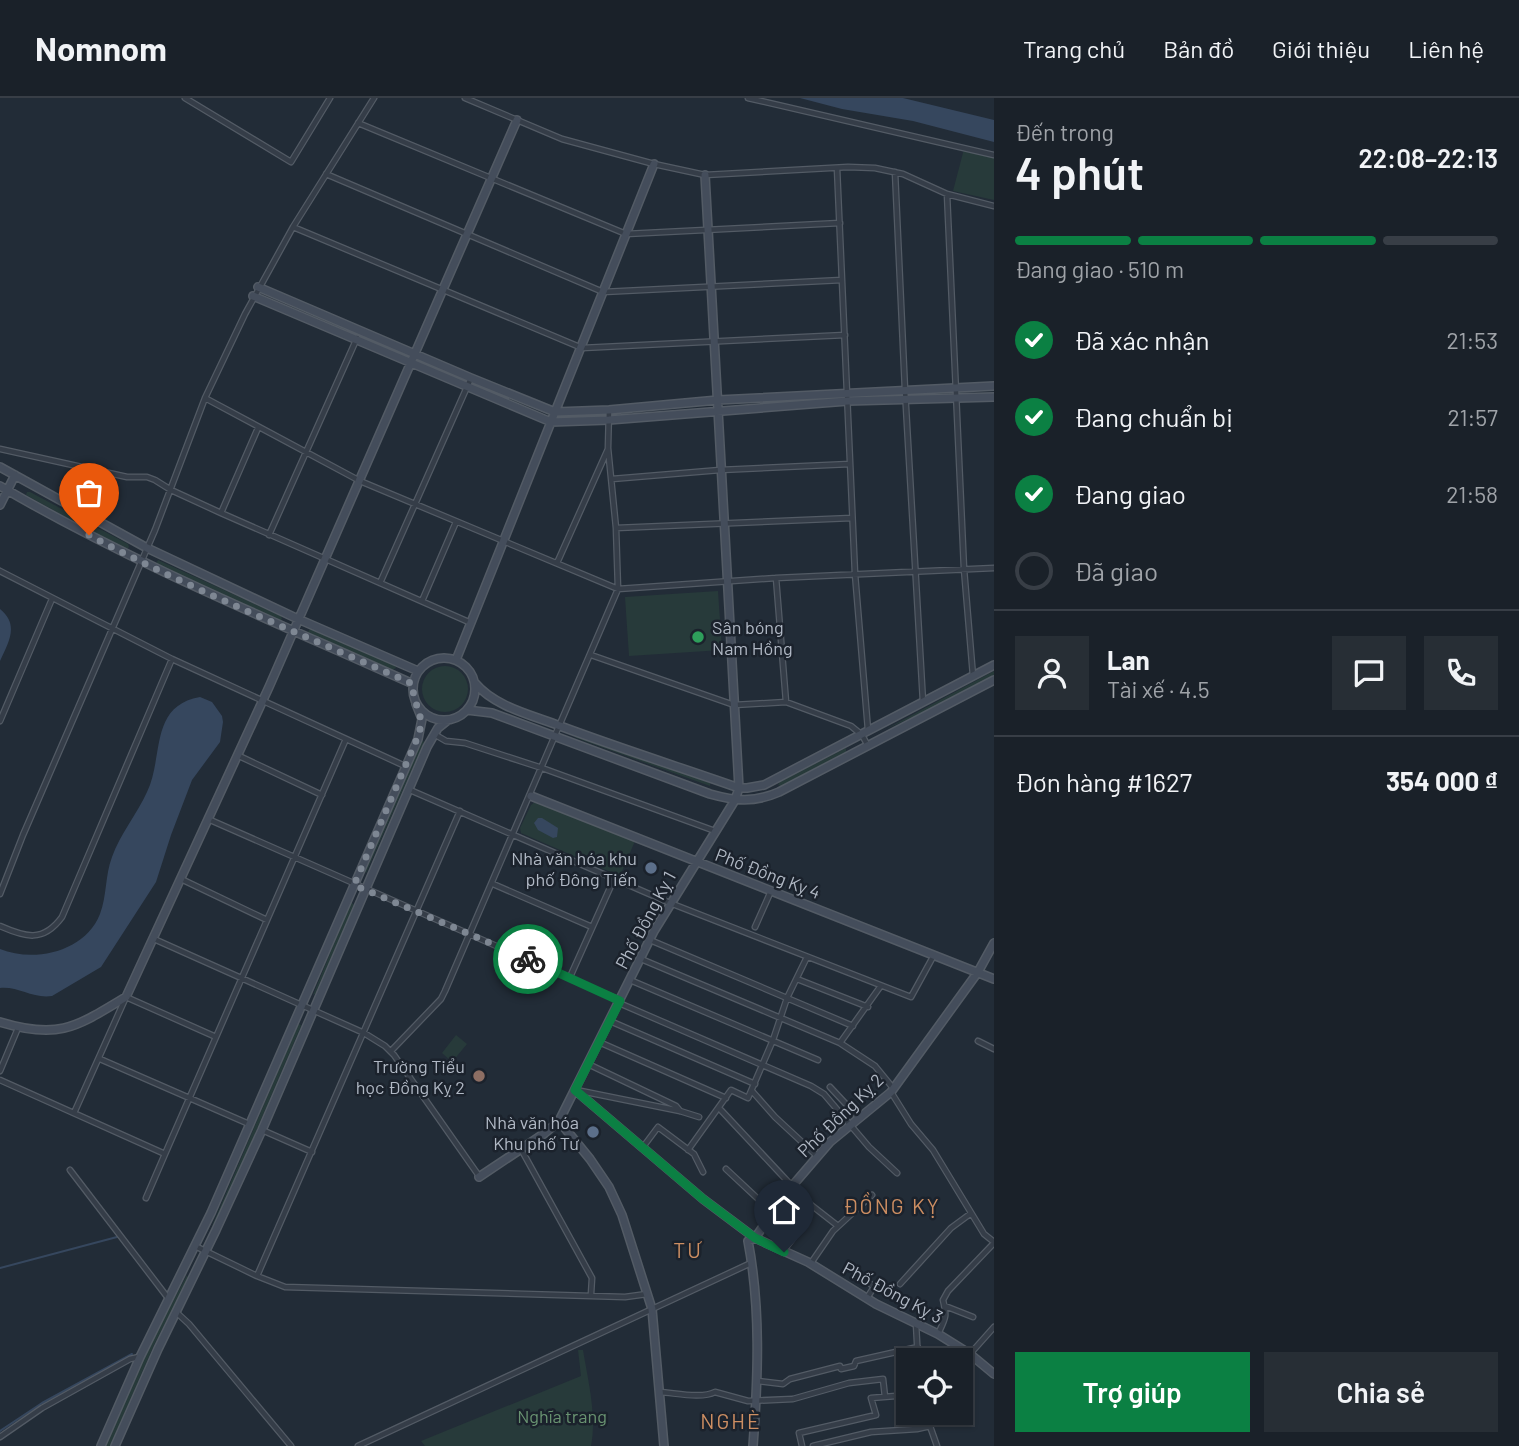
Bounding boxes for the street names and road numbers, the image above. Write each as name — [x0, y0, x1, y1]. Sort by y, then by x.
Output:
street label: Phố Đồng Kỵ 4 — [712, 843, 824, 903]
street label: Phố Đồng Kỵ 1 — [610, 868, 680, 972]
street label: Phố Đồng Kỵ 2 — [793, 1069, 887, 1161]
street label: Phố Đồng Kỵ 3 — [839, 1256, 947, 1328]

